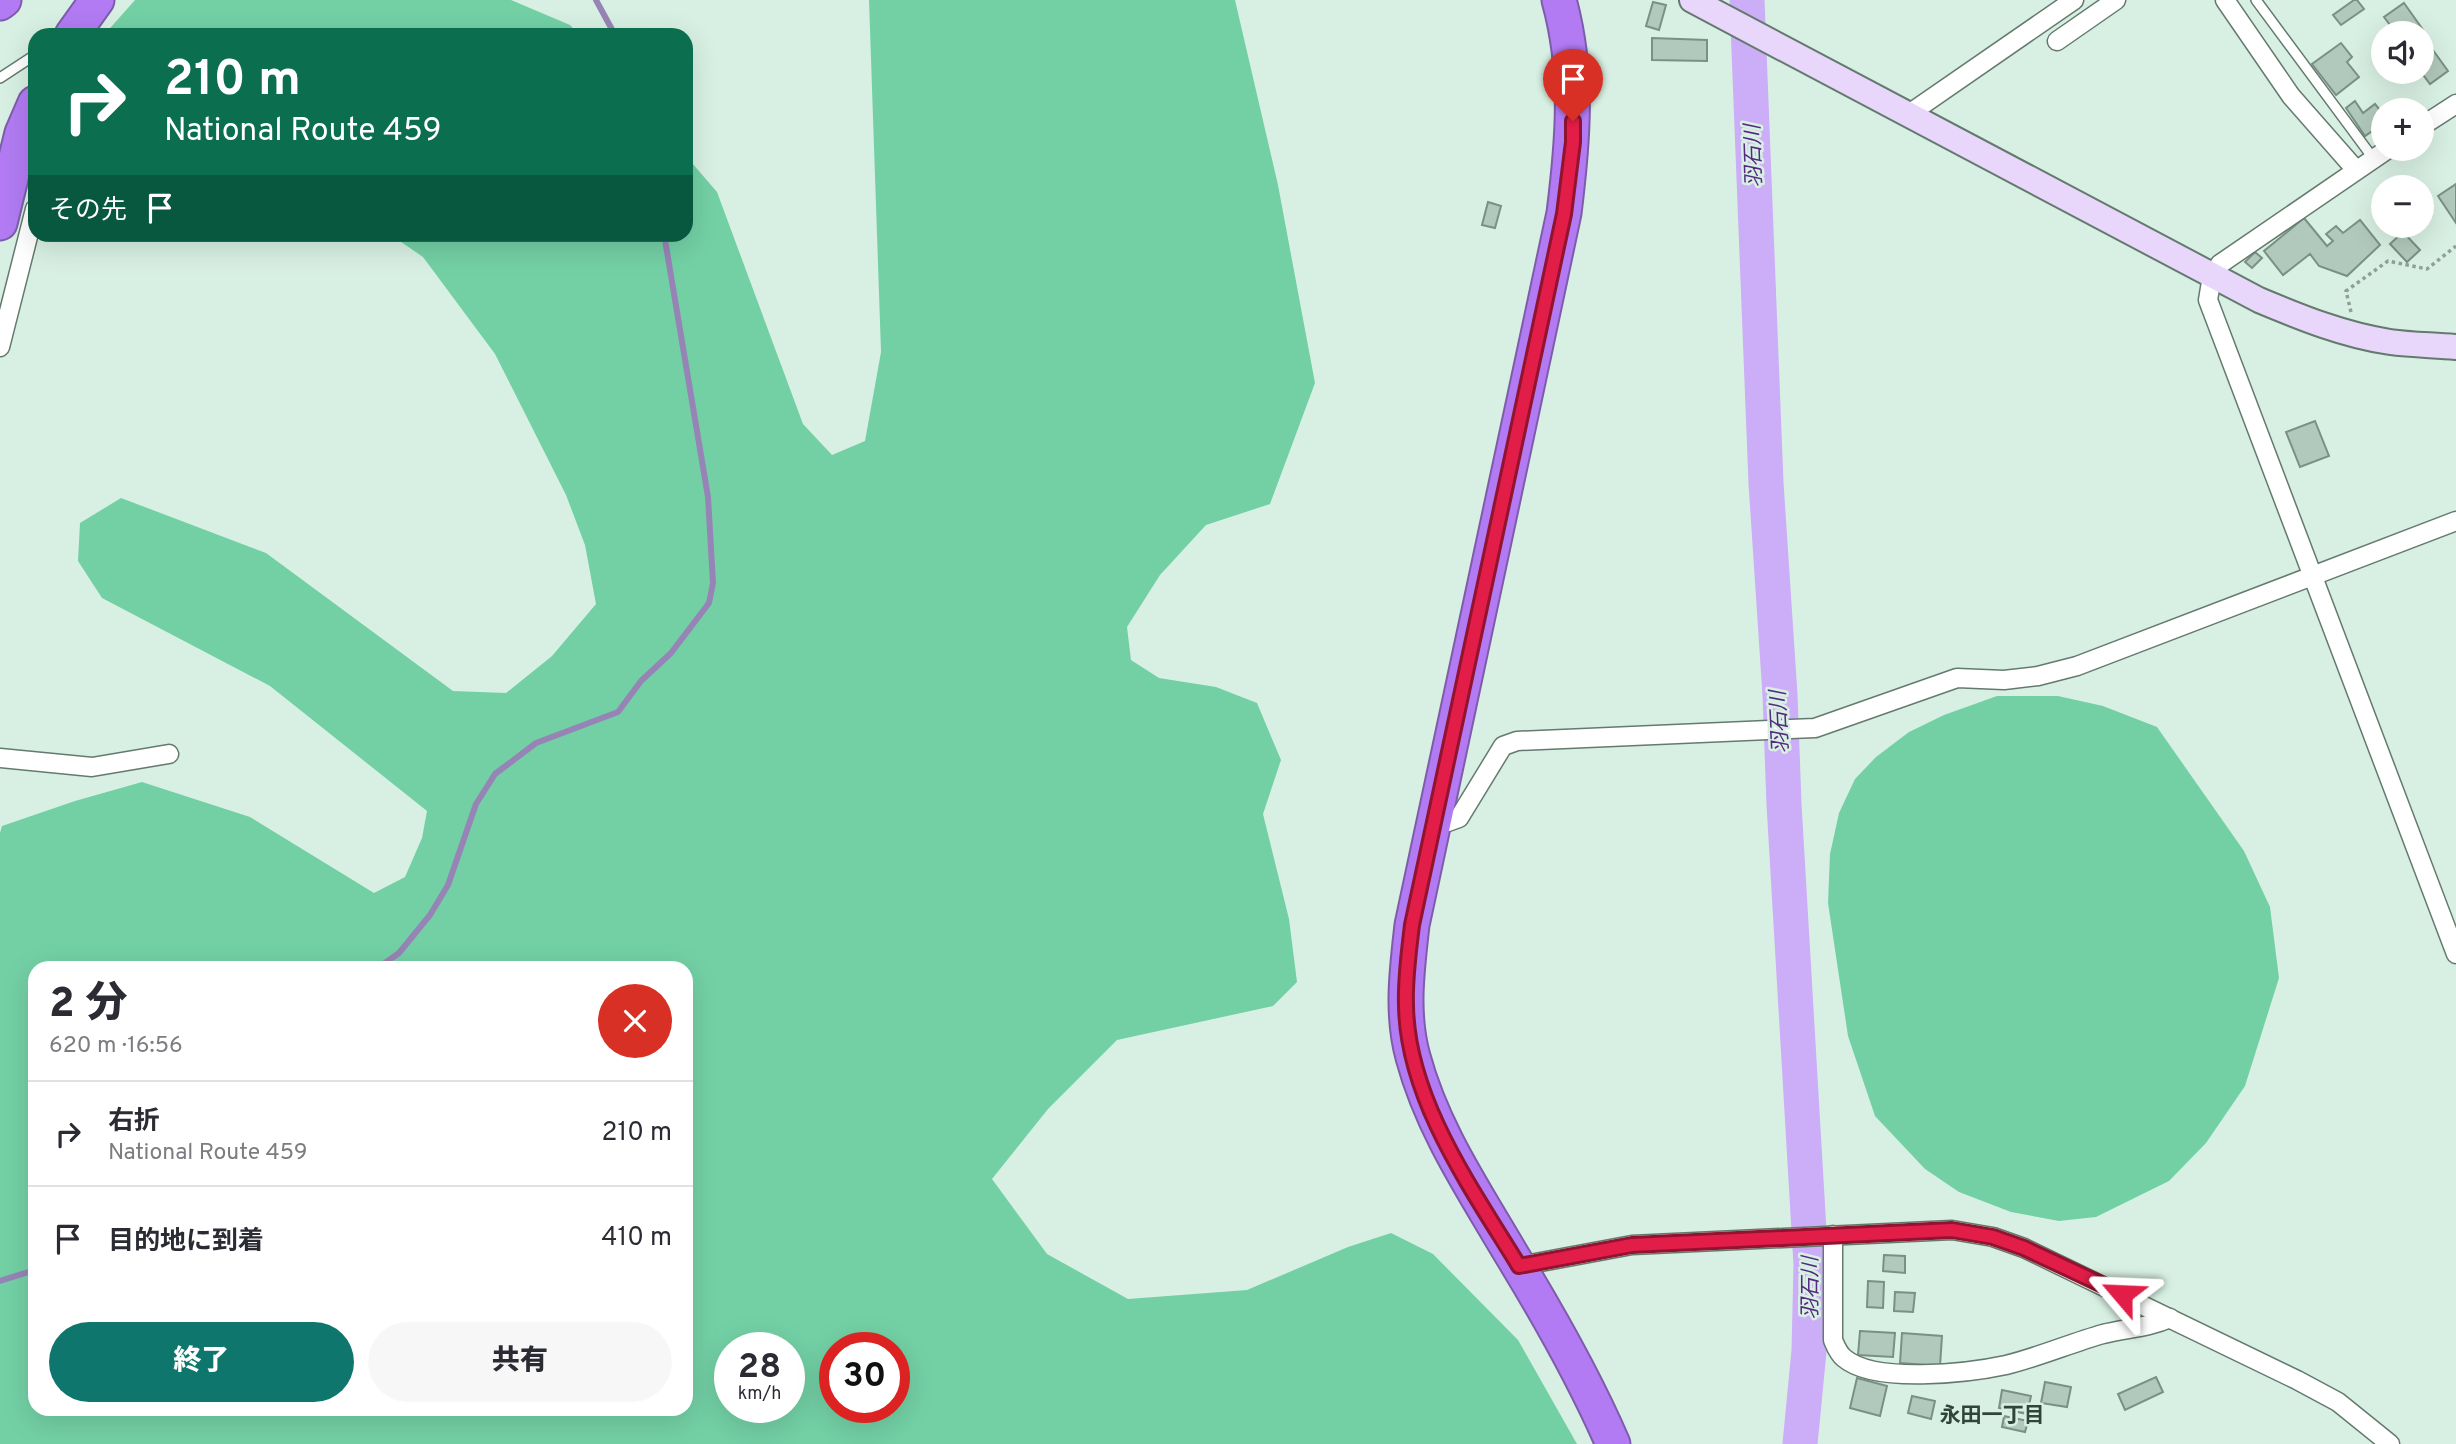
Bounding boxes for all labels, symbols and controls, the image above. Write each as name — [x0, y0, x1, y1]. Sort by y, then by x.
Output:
map controls — [2371, 21, 2434, 238]
button: sound — [2371, 21, 2434, 84]
pin — [1543, 49, 1603, 121]
text: 210 m — [164, 51, 301, 113]
icon: right — [49, 56, 140, 147]
icon: arrive — [1554, 60, 1592, 98]
button: + — [2371, 98, 2434, 161]
text: National Route 459 — [164, 112, 442, 152]
water label: 羽石川 — [1740, 122, 1769, 188]
button: − — [2371, 175, 2434, 238]
icon: arrive — [141, 189, 179, 227]
text: その先 — [49, 195, 127, 228]
water label: 羽石川 — [1765, 688, 1796, 754]
text: 2 分 — [49, 979, 127, 1032]
button: close — [598, 984, 672, 1058]
text: 620 m · 16:56 — [49, 1032, 183, 1061]
text: 右折 — [108, 1106, 160, 1139]
icon: right — [49, 1115, 87, 1153]
text: 210 m — [602, 1117, 672, 1150]
text: National Route 459 — [108, 1139, 308, 1168]
icon: arrive — [49, 1220, 87, 1258]
text: 410 m — [601, 1222, 672, 1255]
text: 目的地に到着 — [108, 1226, 264, 1259]
water label: 羽石川 — [1798, 1255, 1825, 1320]
position arrow — [2085, 1257, 2159, 1331]
button: 終了 — [49, 1322, 354, 1402]
button: 共有 — [368, 1322, 672, 1402]
speed limit sign: 30 — [819, 1332, 910, 1423]
text: 28 — [738, 1346, 781, 1390]
text: km/h — [738, 1383, 781, 1406]
district label: 永田一丁目 — [1940, 1403, 2045, 1430]

